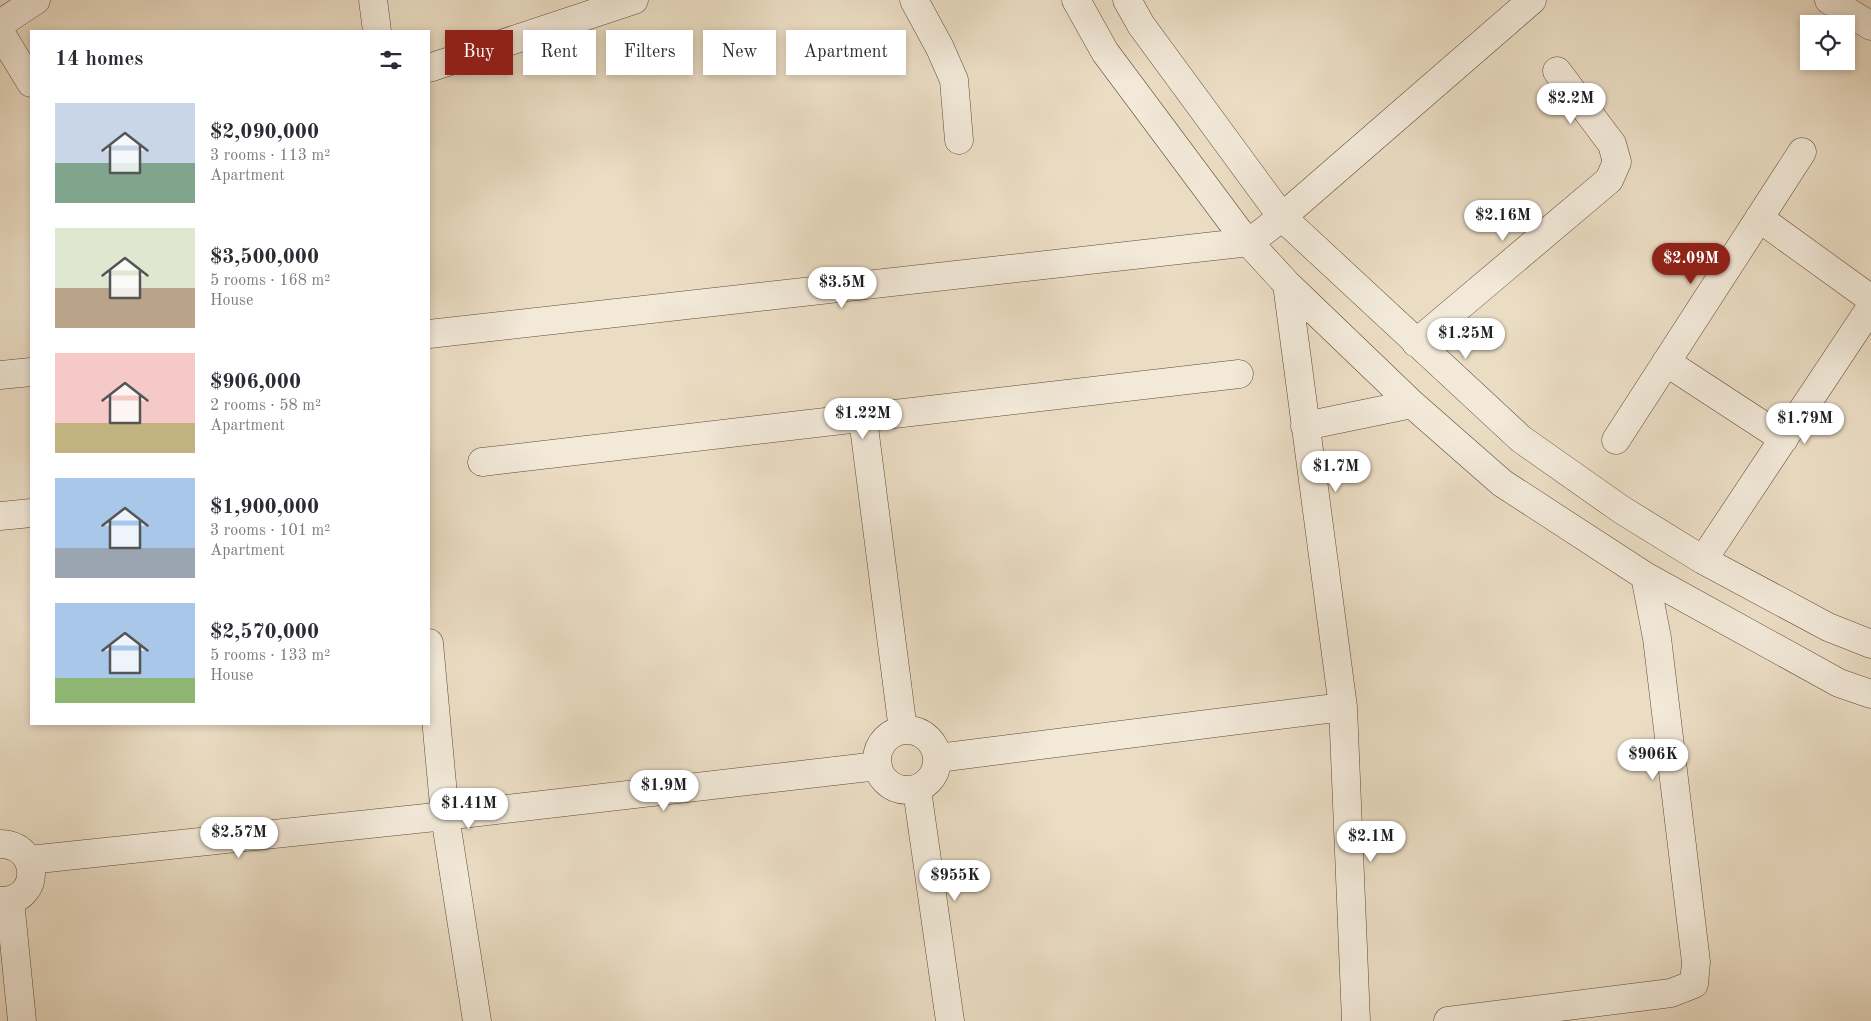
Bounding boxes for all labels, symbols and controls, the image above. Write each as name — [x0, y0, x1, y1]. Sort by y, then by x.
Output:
map controls — [1800, 15, 1855, 70]
button: locate — [1800, 15, 1855, 70]
chip: Buy — [445, 30, 513, 75]
chip: Rent — [523, 30, 596, 75]
chip: Filters — [606, 30, 693, 75]
chip: New — [703, 30, 776, 75]
chip: Apartment — [786, 30, 906, 75]
icon: filters — [377, 46, 405, 74]
text: 14 homes — [55, 49, 143, 70]
pin: $2.2M — [1536, 82, 1606, 125]
text: $2.2M — [1548, 91, 1594, 107]
text: $2,090,000 — [210, 122, 319, 143]
icon: home — [95, 123, 155, 183]
text: 3 rooms · 113 m² — [210, 148, 330, 164]
text: Apartment — [210, 168, 285, 184]
pin: $2.16M — [1462, 200, 1544, 242]
text: $2.16M — [1475, 208, 1531, 224]
pin: $2.09M — [1650, 242, 1732, 285]
text: $3,500,000 — [210, 247, 319, 268]
icon: home — [95, 248, 155, 308]
text: $2.09M — [1663, 251, 1719, 267]
pin: $3.5M — [807, 266, 877, 309]
text: 5 rooms · 168 m² — [210, 273, 330, 289]
text: $3.5M — [819, 275, 865, 291]
text: House — [210, 293, 253, 309]
pin: $1.25M — [1425, 318, 1507, 360]
text: $1.25M — [1438, 326, 1494, 342]
text: $906,000 — [210, 372, 301, 393]
icon: home — [95, 373, 155, 433]
text: 2 rooms · 58 m² — [210, 398, 321, 414]
pin: $1.22M — [822, 398, 904, 440]
pin: $1.79M — [1764, 402, 1846, 445]
text: $1.22M — [835, 406, 891, 422]
text: $1.79M — [1777, 411, 1833, 427]
text: Apartment — [210, 418, 285, 434]
pin: $1.7M — [1301, 450, 1371, 493]
text: $1.7M — [1313, 459, 1359, 475]
text: $1,900,000 — [210, 497, 319, 518]
icon: home — [95, 498, 155, 558]
text: 3 rooms · 101 m² — [210, 523, 330, 539]
text: Apartment — [210, 543, 285, 559]
text: $2,570,000 — [210, 622, 319, 643]
icon: home — [95, 623, 155, 683]
text: 5 rooms · 133 m² — [210, 648, 330, 664]
text: House — [210, 668, 253, 684]
pin: $906K — [1618, 738, 1688, 781]
text: $906K — [1628, 747, 1678, 763]
pin: $1.9M — [629, 770, 699, 812]
text: $1.9M — [641, 778, 687, 794]
pin: $1.41M — [428, 788, 510, 830]
text: $1.41M — [441, 796, 497, 812]
pin: $2.57M — [198, 816, 280, 859]
pin: $2.1M — [1336, 820, 1406, 863]
text: $2.57M — [211, 825, 267, 841]
text: $2.1M — [1348, 829, 1394, 845]
pin: $955K — [920, 860, 990, 902]
text: $955K — [930, 868, 980, 884]

